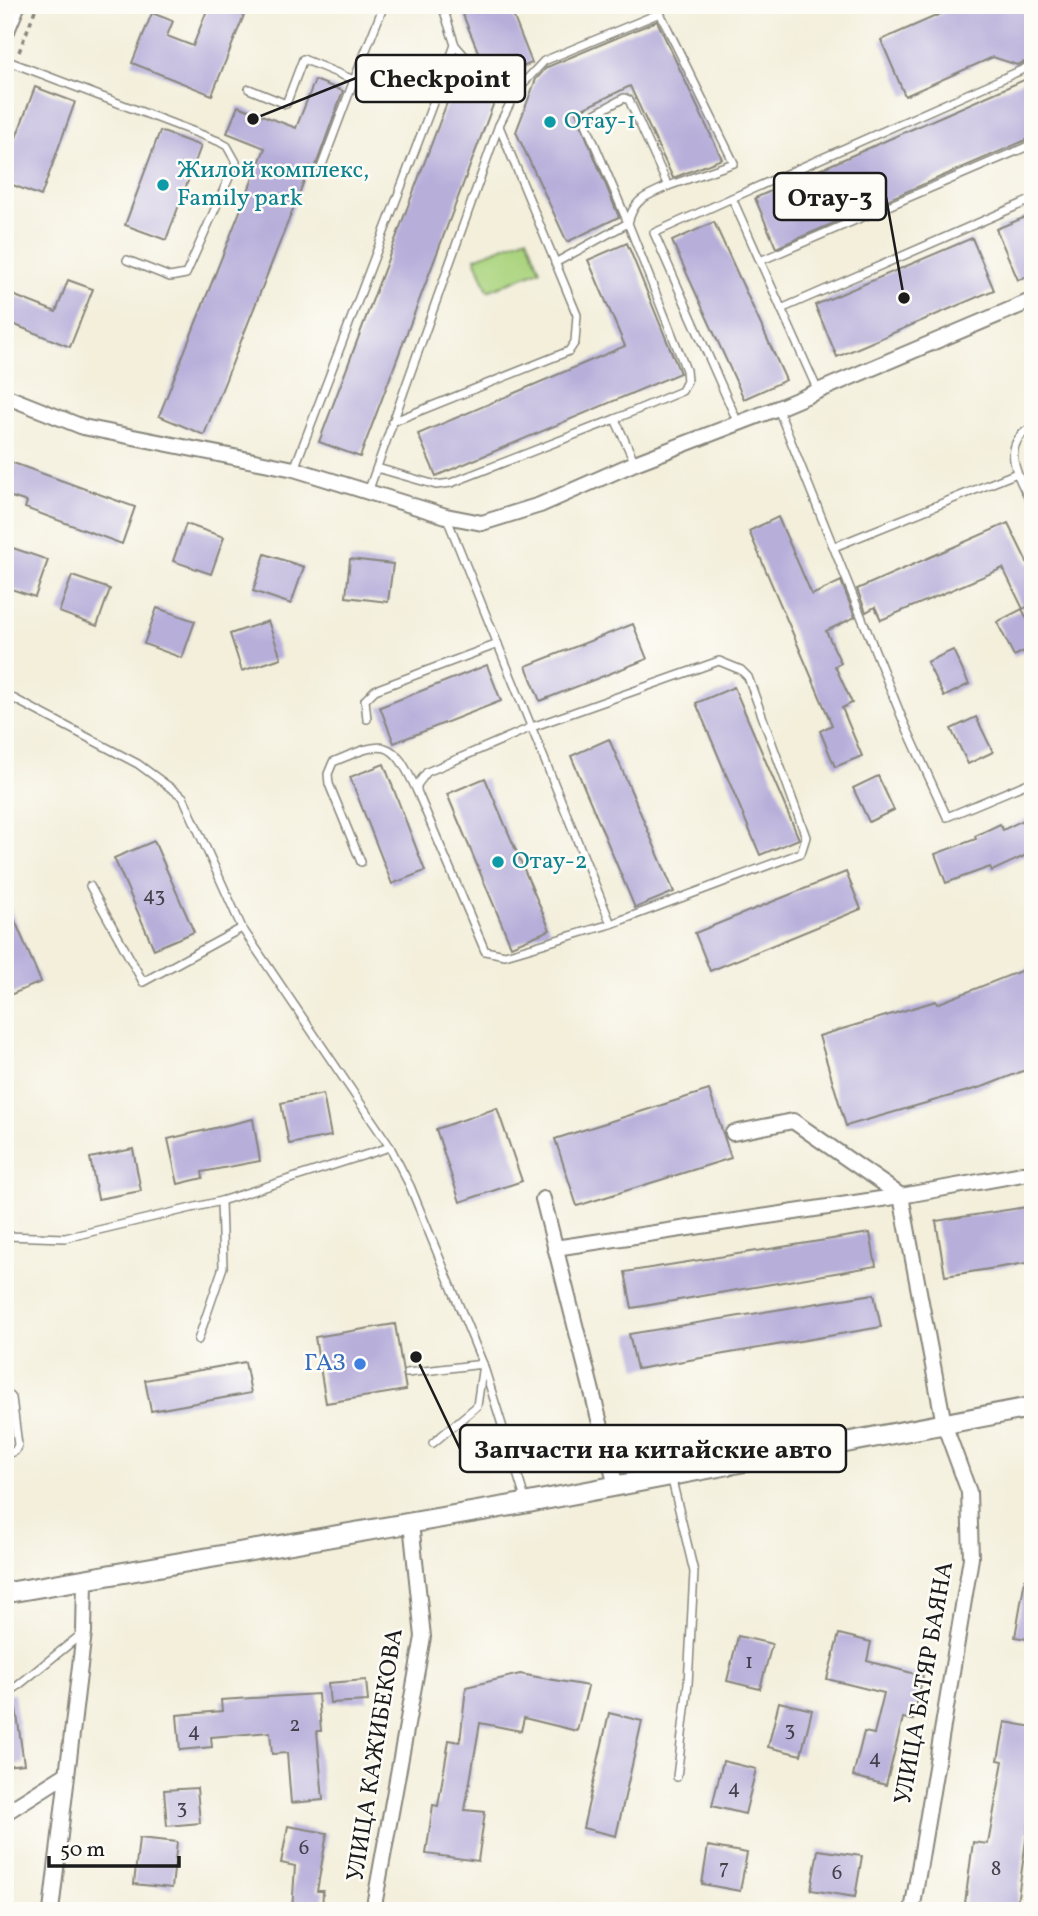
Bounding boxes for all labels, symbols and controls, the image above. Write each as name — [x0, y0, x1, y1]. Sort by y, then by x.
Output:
callout: Checkpoint — [356, 55, 525, 102]
text: Checkpoint — [369, 62, 511, 98]
place label: Отау-1 — [564, 105, 636, 139]
marker: Отау-1 — [542, 114, 558, 130]
place label: Жилой комплекс, Family park — [177, 154, 369, 216]
callout: Отау-3 — [774, 173, 886, 220]
marker: Жилой комплекс, Family park — [155, 177, 171, 193]
text: Отау-3 — [788, 181, 872, 217]
place label: Отау-2 — [512, 845, 588, 879]
marker: Отау-2 — [490, 854, 506, 870]
house number: 43 — [143, 881, 165, 910]
place label: ГАЗ — [304, 1347, 346, 1381]
marker: ГАЗ — [352, 1356, 368, 1372]
callout: Запчасти на китайские авто — [460, 1425, 846, 1472]
text: Запчасти на китайские авто — [474, 1433, 832, 1469]
street label: УЛИЦА БАТЯР БАЯНА — [887, 1559, 963, 1807]
street label: УЛИЦА КАЖИБЕКОВА — [339, 1626, 413, 1884]
house number: 1 — [745, 1648, 753, 1677]
house number: 2 — [289, 1711, 301, 1740]
house number: 3 — [785, 1715, 795, 1744]
house number: 4 — [188, 1717, 200, 1746]
house number: 4 — [869, 1744, 881, 1773]
house number: 4 — [728, 1774, 740, 1803]
house number: 3 — [177, 1793, 187, 1822]
scale bar — [49, 1825, 178, 1869]
house number: 6 — [299, 1834, 309, 1863]
text: 50 m — [60, 1836, 105, 1865]
house number: 7 — [719, 1854, 729, 1883]
house number: 8 — [991, 1855, 1001, 1884]
house number: 6 — [832, 1859, 842, 1888]

